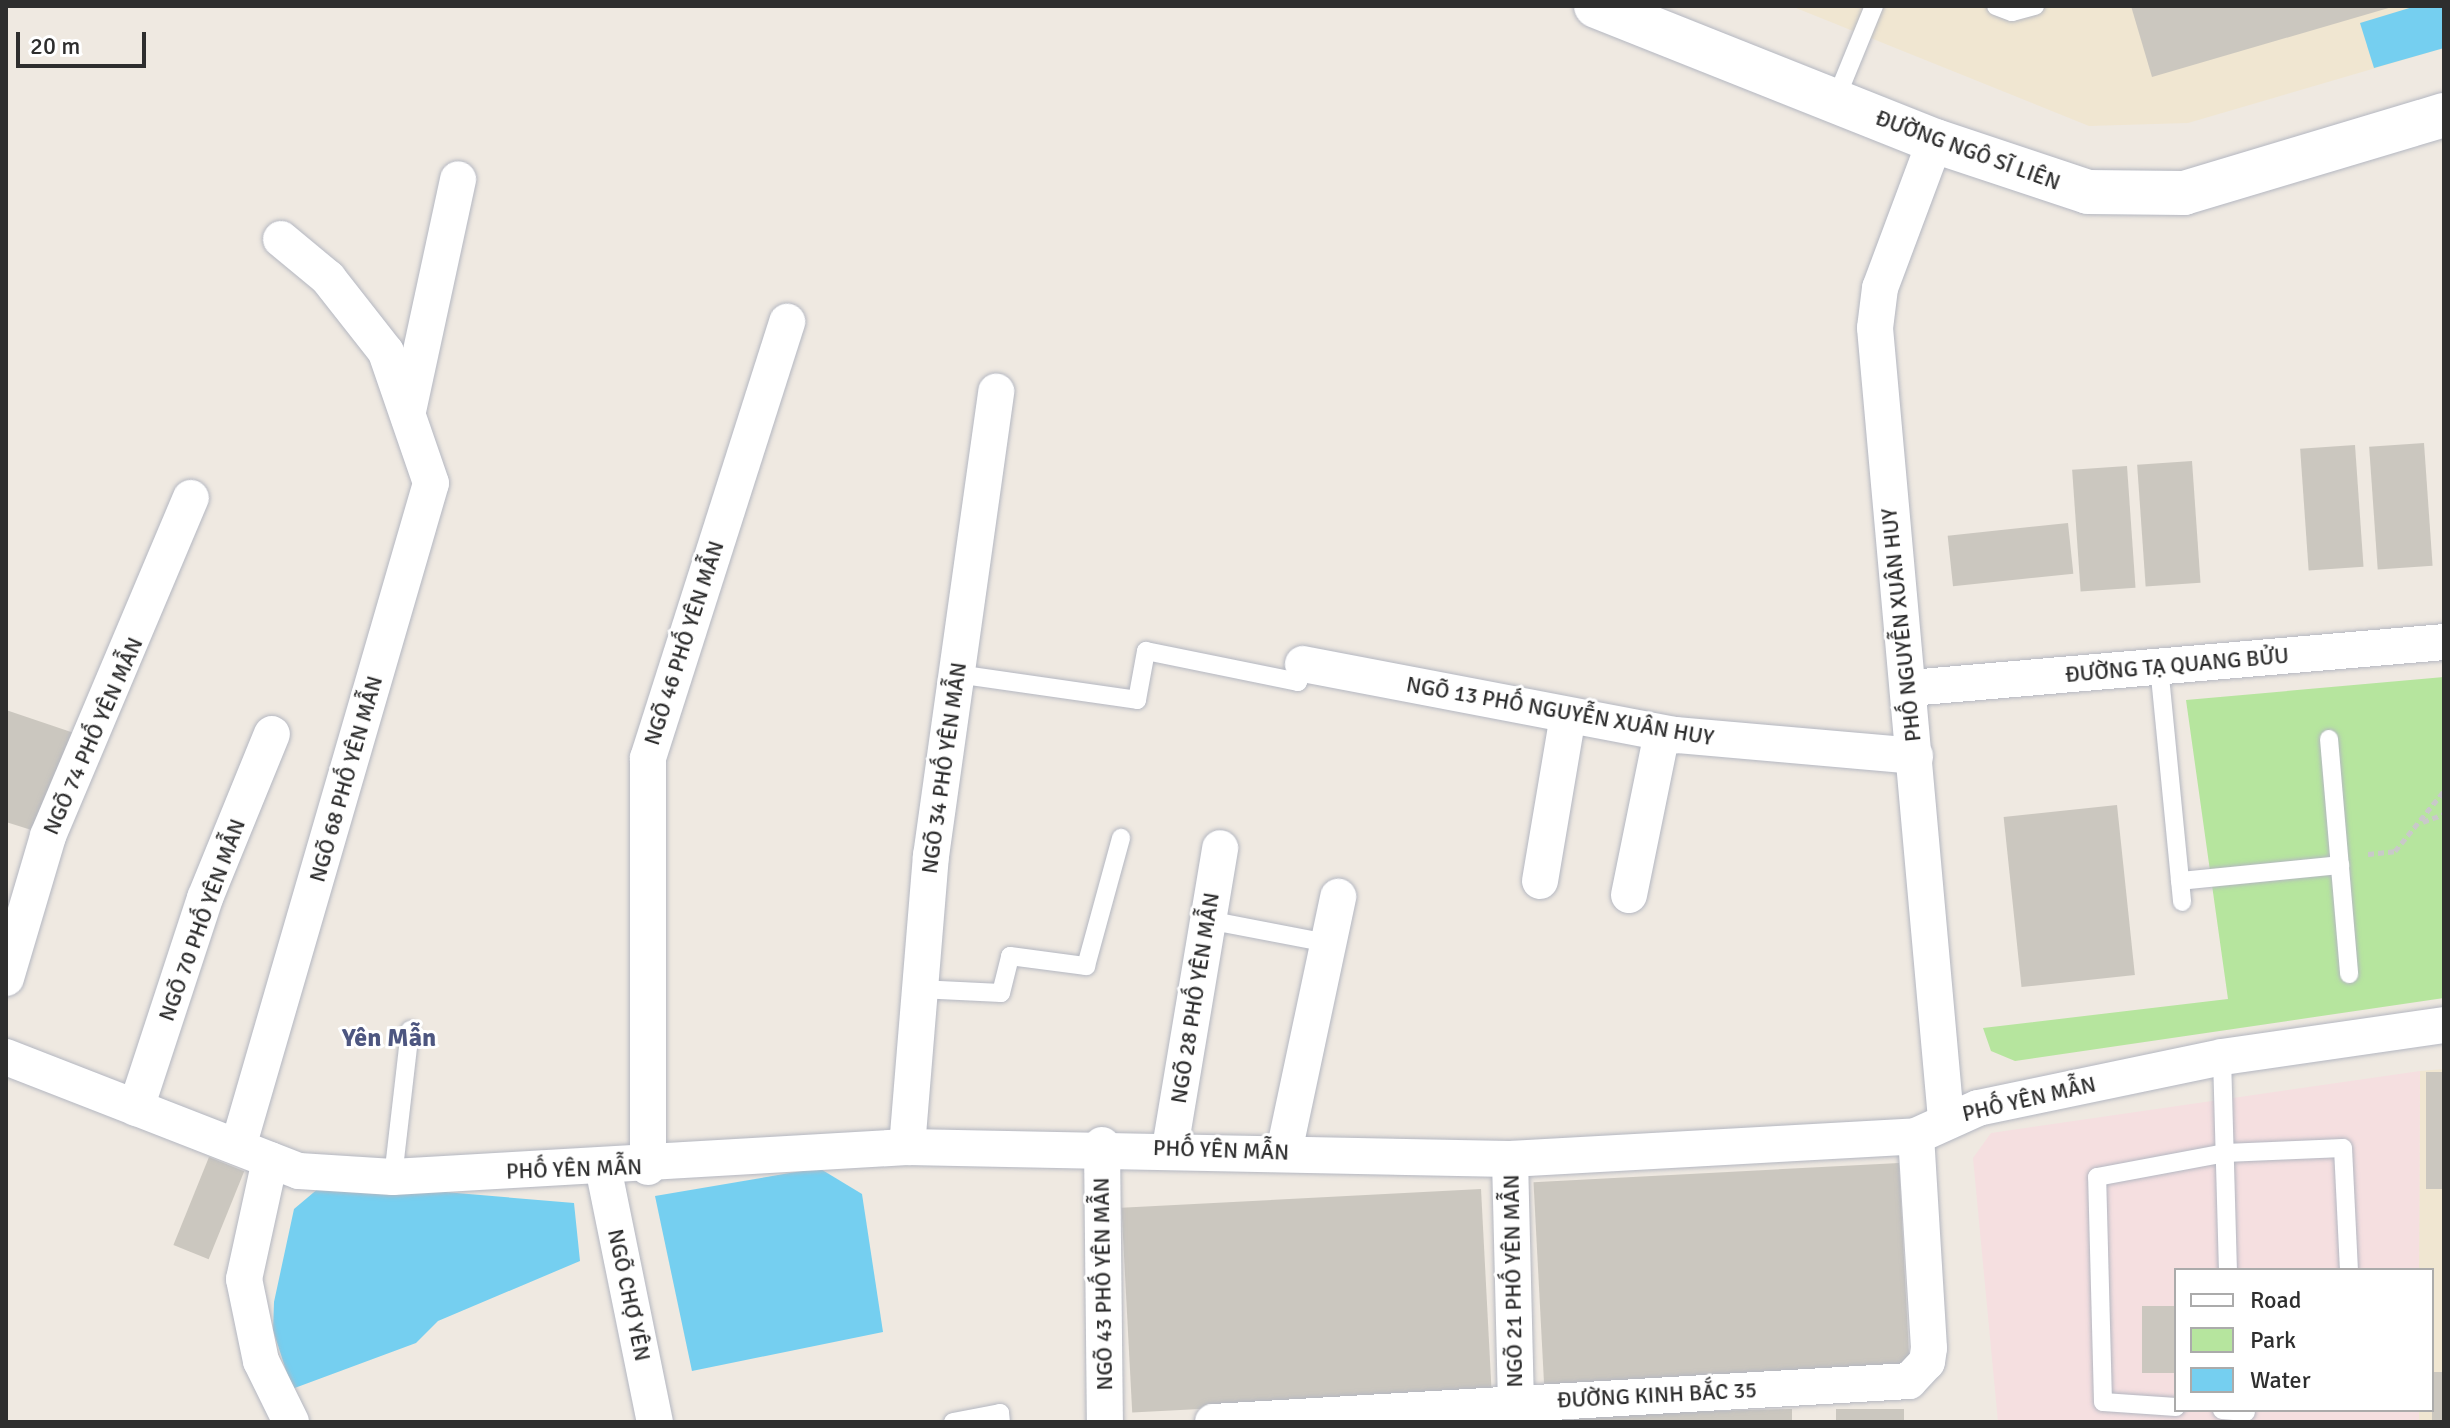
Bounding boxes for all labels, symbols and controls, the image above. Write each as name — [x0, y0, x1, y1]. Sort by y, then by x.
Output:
scale bar — [20, 16, 150, 66]
text: 20 m — [30, 31, 80, 61]
street label: ĐƯỜNG NGÔ SĨ LIÊN — [1872, 104, 2064, 196]
street label: PHỐ NGUYỄN XUÂN HUY — [1876, 507, 1926, 743]
street label: NGÕ 46 PHỐ YÊN MẪN — [639, 538, 729, 748]
street label: NGÕ 74 PHỐ YÊN MẪN — [38, 633, 148, 839]
street label: ĐƯỜNG TẠ QUANG BỬU — [2064, 642, 2290, 688]
street label: NGÕ 34 PHỐ YÊN MẪN — [916, 661, 972, 875]
street label: NGÕ 13 PHỐ NGUYỄN XUÂN HUY — [1404, 671, 1716, 751]
street label: NGÕ 68 PHỐ YÊN MẪN — [304, 673, 388, 885]
street label: NGÕ 70 PHỐ YÊN MẪN — [153, 815, 251, 1025]
street label: NGÕ 28 PHỐ YÊN MẪN — [1165, 891, 1225, 1105]
district label: Yên Mẫn — [342, 1023, 436, 1055]
street label: PHỐ YÊN MẪN — [1960, 1071, 2098, 1127]
street label: PHỐ YÊN MẪN — [1153, 1134, 1289, 1166]
street label: PHỐ YÊN MẪN — [506, 1153, 642, 1185]
street label: NGÕ 21 PHỐ YÊN MẪN — [1498, 1174, 1528, 1388]
street label: NGÕ 43 PHỐ YÊN MẪN — [1088, 1177, 1118, 1391]
street label: NGÕ CHỢ YÊN — [602, 1227, 656, 1363]
legend — [2174, 1268, 2434, 1412]
text: Road — [2250, 1285, 2301, 1315]
text: Park — [2250, 1325, 2296, 1355]
text: Water — [2250, 1365, 2310, 1395]
street label: ĐƯỜNG KINH BẮC 35 — [1556, 1377, 1758, 1413]

